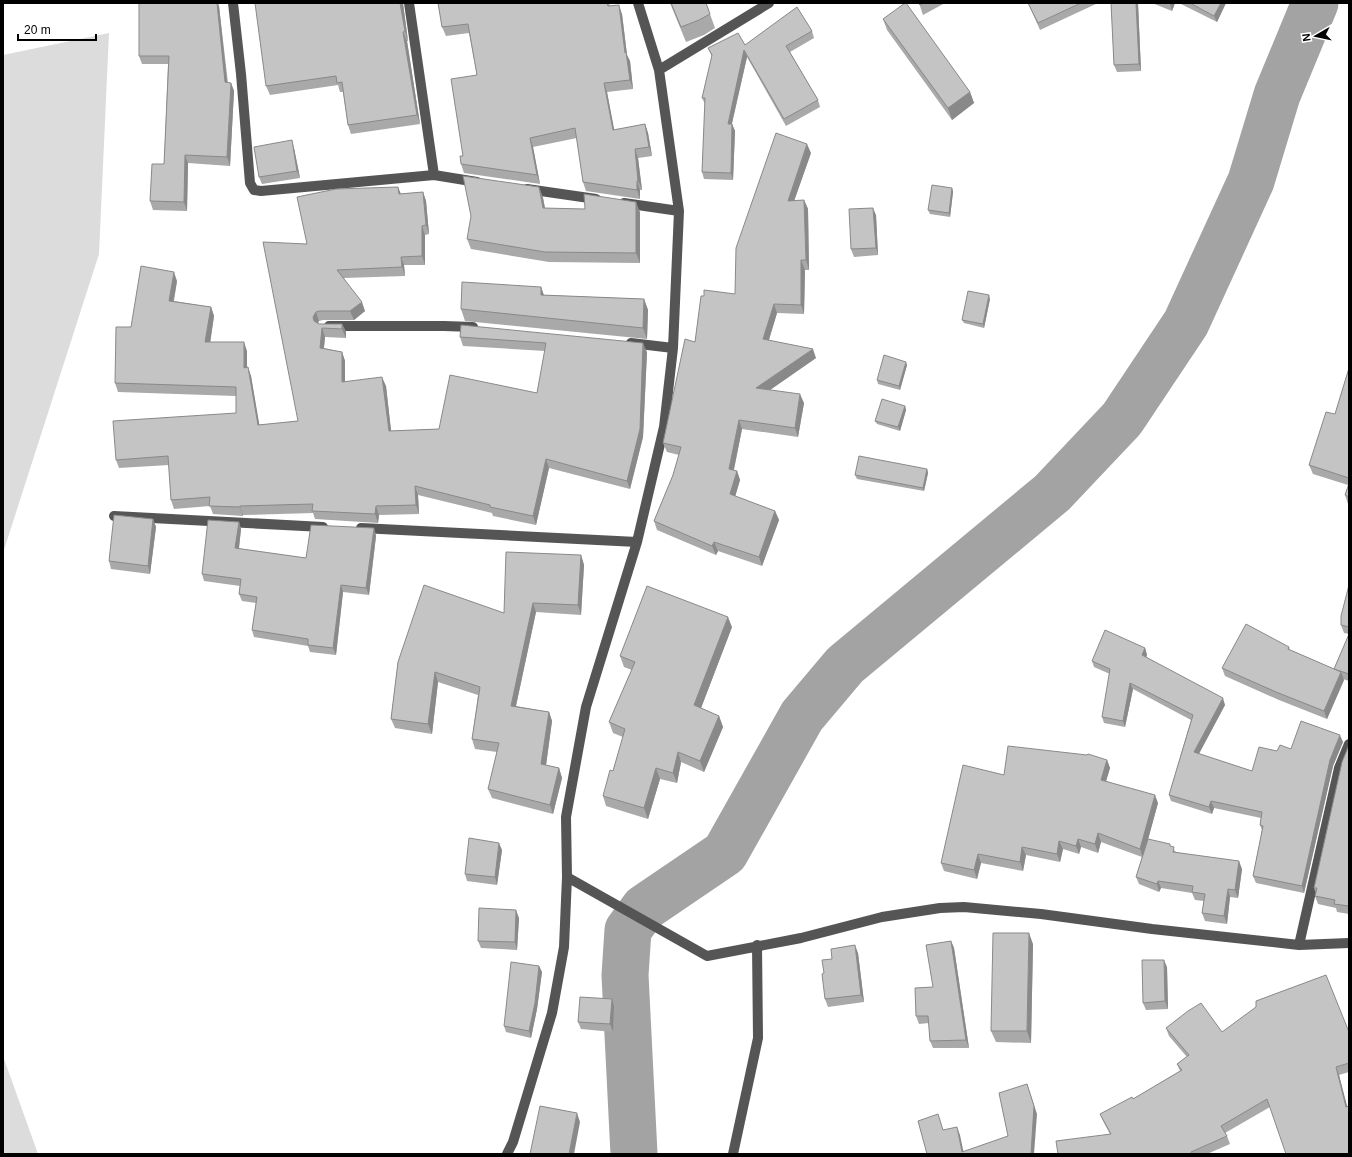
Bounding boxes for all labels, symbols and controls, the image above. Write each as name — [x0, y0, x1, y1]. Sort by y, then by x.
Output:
scale bar — [18, 16, 96, 42]
north arrow — [1296, 16, 1336, 56]
text: 20 m — [24, 23, 51, 37]
text: N — [1300, 33, 1313, 42]

